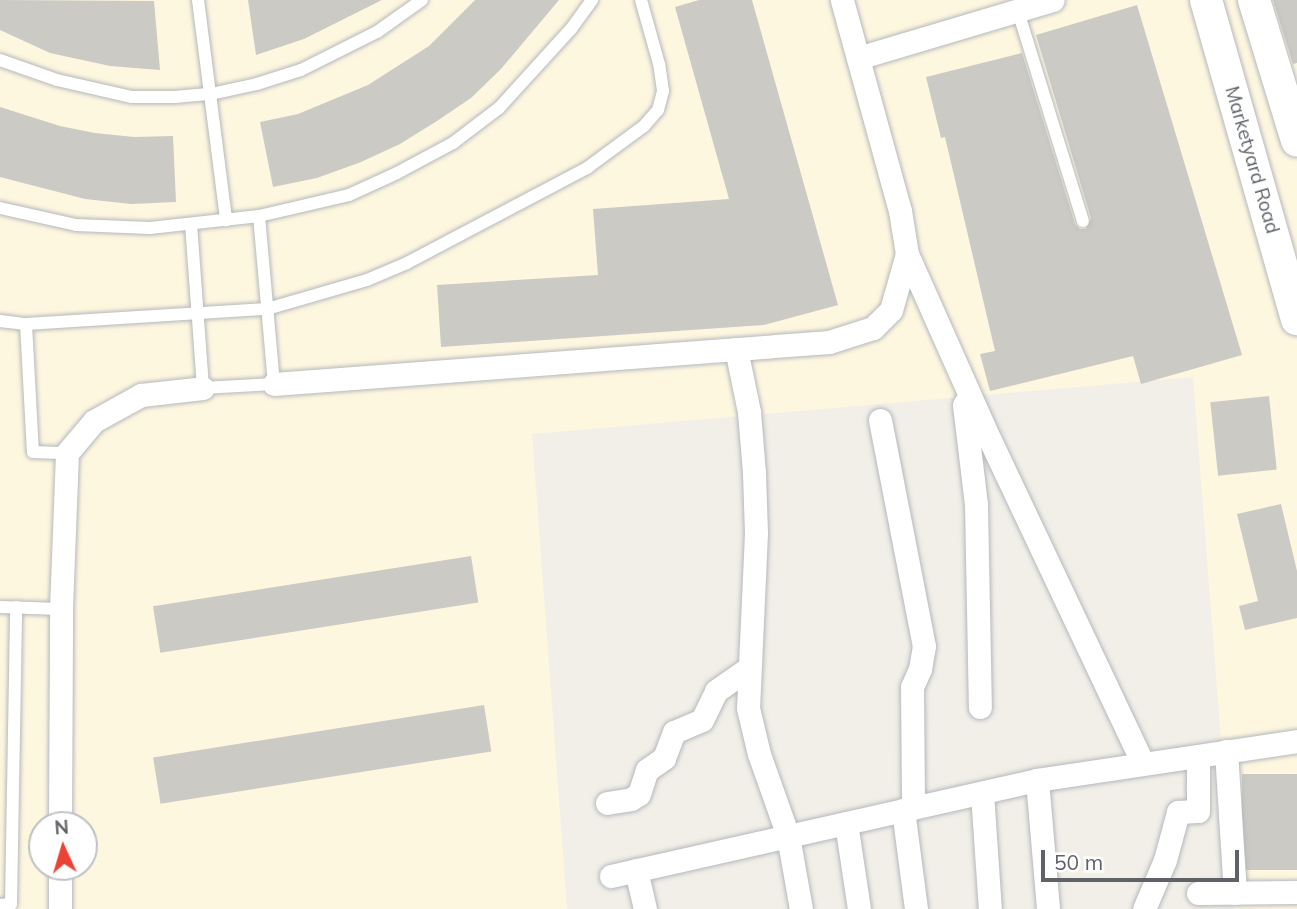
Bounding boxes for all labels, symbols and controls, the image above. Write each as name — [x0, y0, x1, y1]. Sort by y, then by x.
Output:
street label: Marketyard Road — [1220, 84, 1284, 236]
north arrow — [28, 811, 98, 881]
text: N — [54, 815, 70, 840]
scale bar — [1045, 836, 1243, 880]
text: 50 m — [1054, 849, 1103, 875]

